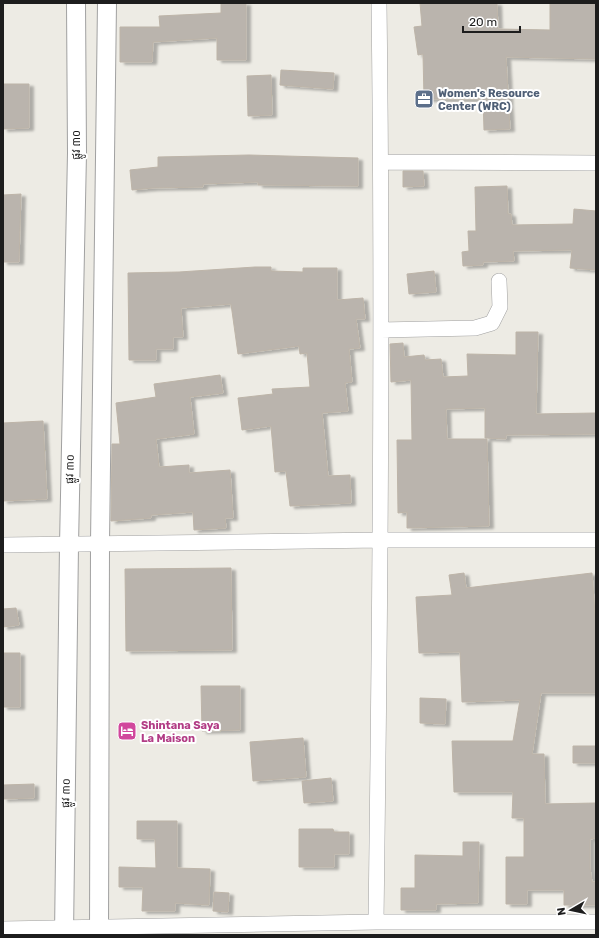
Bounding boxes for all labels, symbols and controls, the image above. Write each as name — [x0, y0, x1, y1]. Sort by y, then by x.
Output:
scale bar — [463, 8, 520, 34]
text: 20 m — [469, 15, 497, 29]
place label: Women's Resource Center (WRC) — [438, 87, 540, 113]
office icon: Women's Resource Center (WRC) — [413, 88, 435, 110]
street label: ផ្លូវ ៣០ — [70, 130, 86, 160]
street label: ផ្លូវ ៣០ — [63, 454, 80, 484]
place label: Shintana Saya La Maison — [141, 719, 220, 745]
hotel icon: Shintana Saya La Maison — [116, 720, 138, 742]
street label: ផ្លូវ ៣០ — [59, 778, 76, 808]
north arrow — [551, 890, 591, 930]
text: N — [555, 906, 569, 916]

